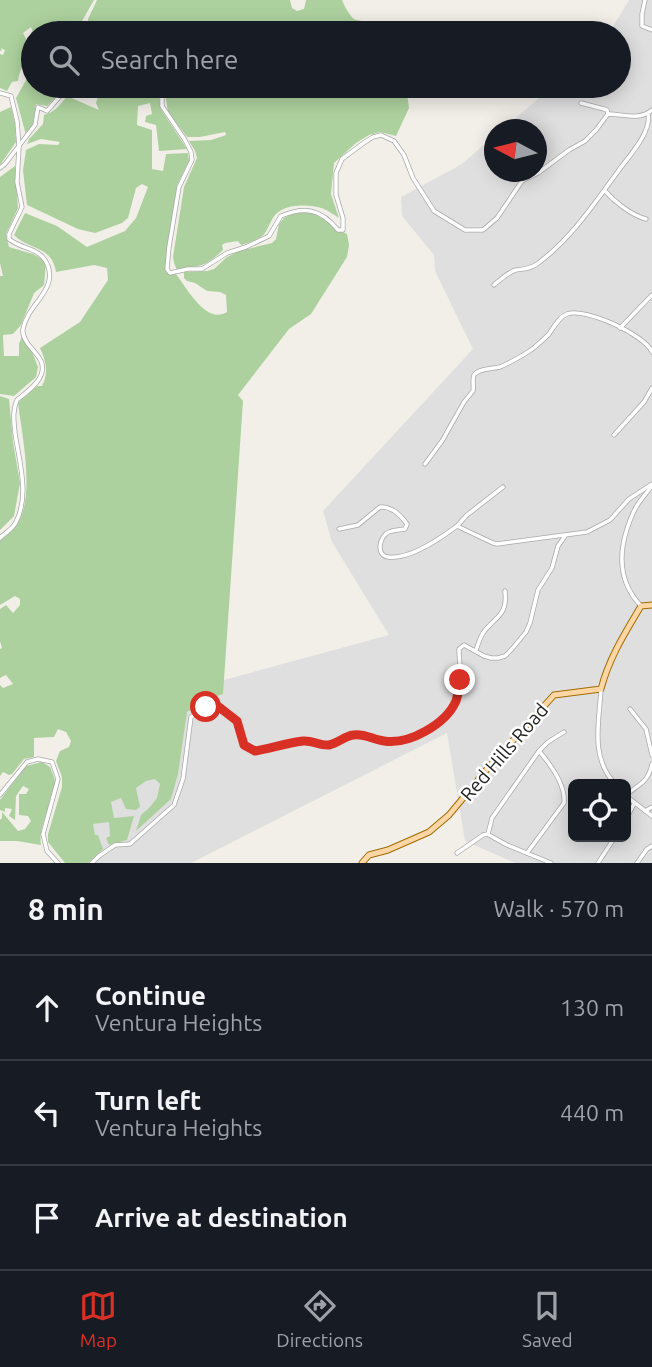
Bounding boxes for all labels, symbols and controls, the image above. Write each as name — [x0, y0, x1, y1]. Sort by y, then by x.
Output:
search box — [21, 21, 631, 98]
icon: search — [45, 41, 83, 79]
text: Search here — [101, 45, 238, 74]
north arrow — [484, 119, 547, 182]
route end — [444, 664, 475, 695]
route start — [190, 691, 221, 722]
street label: Red Hills Road — [456, 699, 552, 805]
map controls — [568, 779, 631, 842]
button: locate — [568, 779, 631, 842]
text: 8 min — [28, 892, 104, 926]
text: Walk · 570 m — [493, 896, 624, 921]
text: Continue — [95, 981, 206, 1010]
icon: ahead — [28, 989, 66, 1027]
text: 130 m — [560, 995, 624, 1020]
text: Ventura Heights — [95, 1010, 262, 1035]
text: Turn left — [95, 1086, 201, 1115]
icon: left — [28, 1094, 66, 1132]
text: 440 m — [560, 1100, 624, 1125]
text: Ventura Heights — [95, 1115, 262, 1140]
icon: arrive — [28, 1199, 66, 1237]
text: Arrive at destination — [95, 1203, 348, 1232]
tab: Map — [79, 1287, 117, 1351]
tab: Directions — [276, 1287, 363, 1351]
tab: Saved — [522, 1287, 573, 1351]

